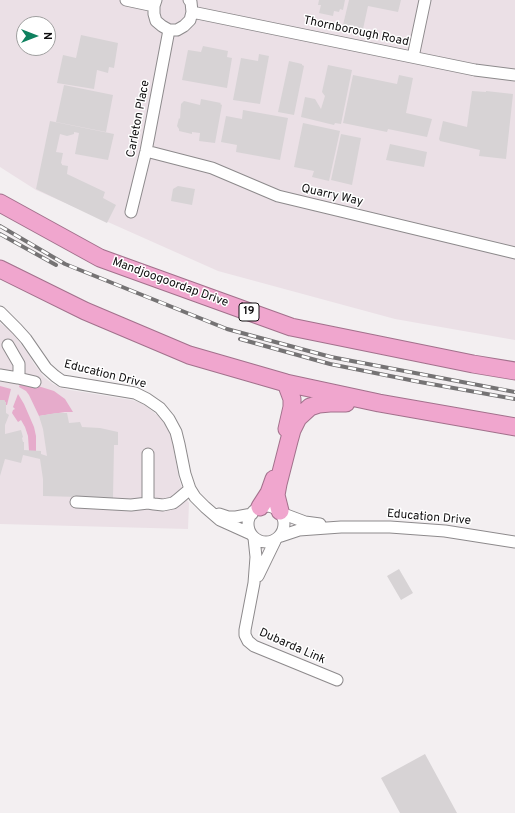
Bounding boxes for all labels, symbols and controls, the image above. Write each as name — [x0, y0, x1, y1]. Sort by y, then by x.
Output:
street label: Thornborough Road — [302, 14, 410, 50]
north arrow — [16, 16, 56, 56]
text: N — [40, 32, 54, 40]
street label: Carleton Place — [124, 79, 154, 159]
street label: Quarry Way — [300, 182, 364, 210]
street label: Mandjoogoordap Drive — [110, 255, 230, 311]
road number: 19 — [239, 303, 259, 321]
street label: Education Drive — [62, 358, 148, 392]
street label: Education Drive — [386, 507, 472, 529]
street label: Dubarda Link — [256, 626, 328, 668]

